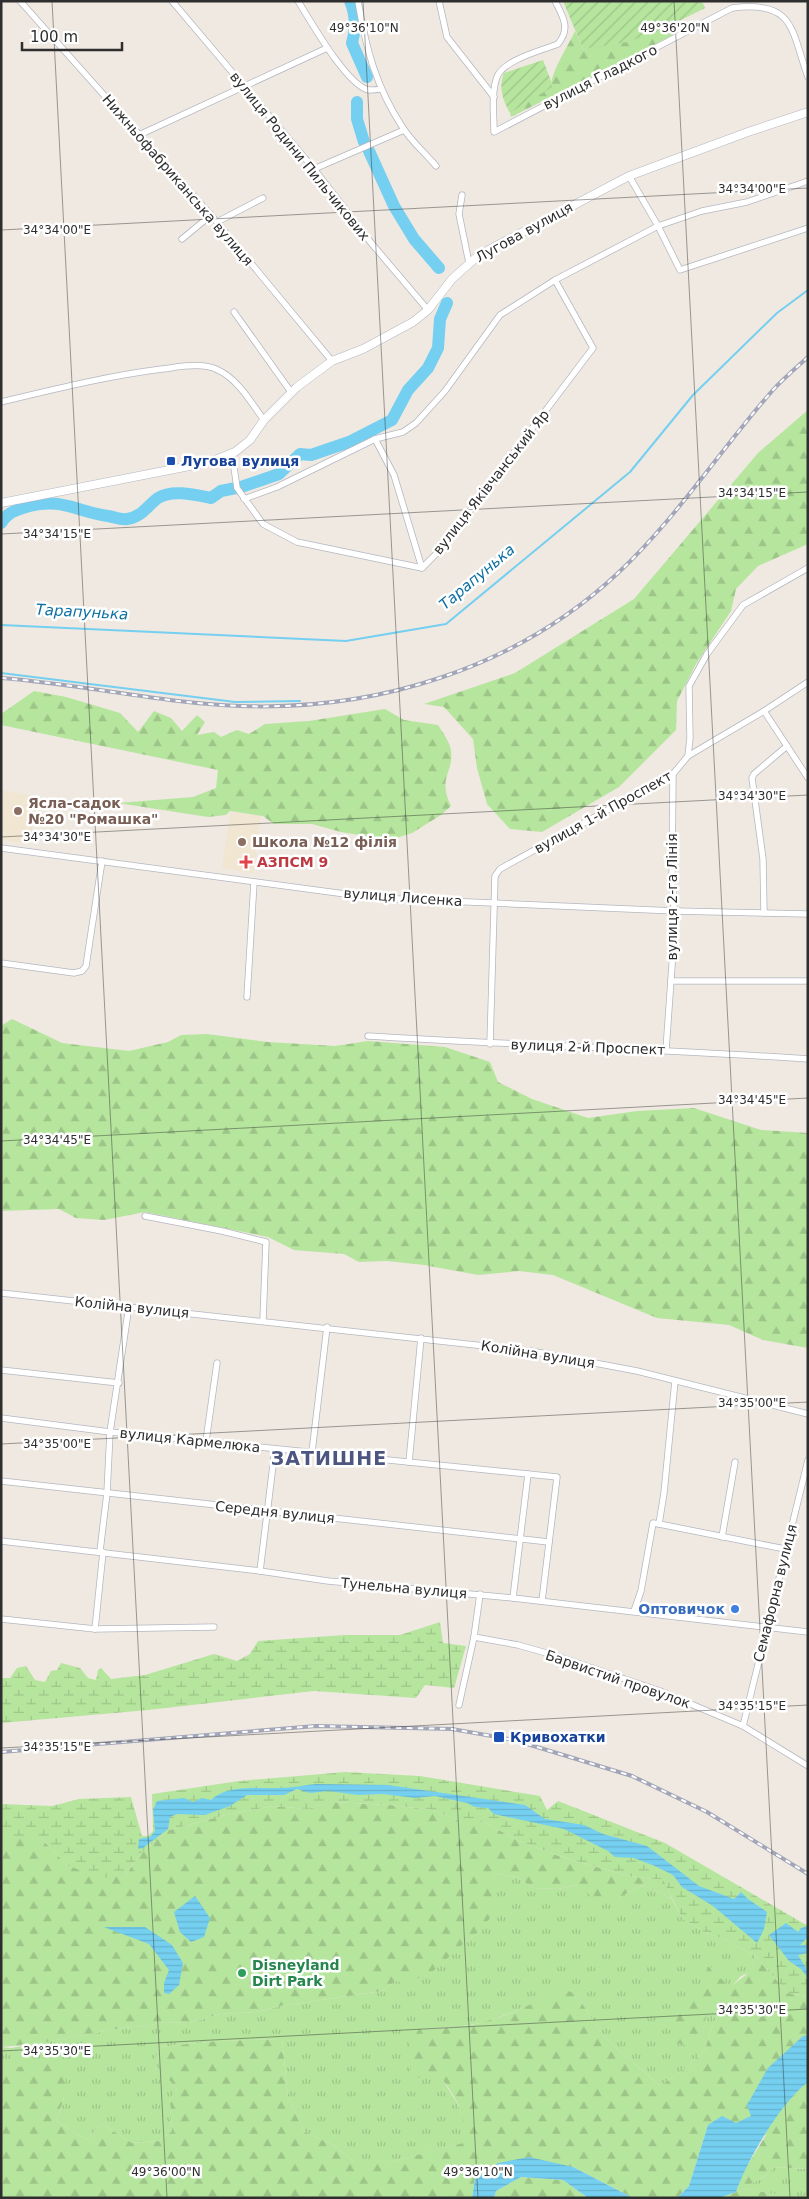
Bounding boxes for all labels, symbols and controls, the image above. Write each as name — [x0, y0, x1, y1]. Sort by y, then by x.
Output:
scale bar — [22, 20, 122, 52]
text: 49°36'10"N — [329, 21, 399, 35]
text: 49°36'20"N — [640, 21, 710, 35]
text: 100 m — [30, 28, 78, 46]
street label: вулиця Гладкого — [540, 41, 660, 113]
street label: вулиця Родини Пильчикових — [227, 68, 373, 244]
street label: Нижньофабриканська вулиця — [99, 91, 257, 269]
text: 34°34'00"E — [718, 182, 786, 196]
street label: Лугова вулиця — [473, 199, 575, 265]
text: 34°34'00"E — [23, 223, 91, 237]
street label: вулиця Яківчанський Яр — [430, 406, 552, 557]
place label: Лугова вулиця — [181, 453, 299, 469]
marker: Лугова вулиця — [165, 455, 177, 467]
text: 34°34'15"E — [718, 486, 786, 500]
text: 34°34'15"E — [23, 527, 91, 541]
water label: Тарапунька — [436, 540, 518, 614]
water label: Тарапунька — [35, 601, 129, 623]
street label: вулиця 1-й Проспект — [532, 768, 674, 856]
text: 34°34'30"E — [718, 789, 786, 803]
place label: Ясла-садок №20 "Ромашка" — [28, 795, 158, 827]
marker: Ясла-садок №20 "Ромашка" — [12, 805, 24, 817]
text: 34°34'30"E — [23, 830, 91, 844]
street label: вулиця 2-га Лінія — [664, 833, 680, 961]
place label: Школа №12 філія — [252, 834, 397, 850]
marker: Школа №12 філія — [236, 836, 248, 848]
place label: АЗПСМ 9 — [257, 854, 328, 870]
marker: АЗПСМ 9 — [239, 855, 253, 869]
street label: вулиця Лисенка — [343, 885, 463, 909]
street label: вулиця 2-й Проспект — [510, 1036, 666, 1058]
text: 34°34'45"E — [718, 1093, 786, 1107]
text: 34°34'45"E — [23, 1133, 91, 1147]
street label: Колійна вулиця — [74, 1293, 190, 1321]
street label: Колійна вулиця — [480, 1337, 596, 1371]
text: 34°35'00"E — [718, 1396, 786, 1410]
street label: вулиця Кармелюка — [119, 1425, 261, 1455]
text: 34°35'00"E — [23, 1437, 91, 1451]
district label: ЗАТИШНЕ — [271, 1447, 387, 1469]
street label: Середня вулиця — [214, 1498, 336, 1526]
street label: Семафорна вулиця — [750, 1522, 800, 1664]
street label: Тунельна вулиця — [339, 1574, 468, 1601]
place label: Оптовичок — [638, 1601, 725, 1617]
marker: Оптовичок — [729, 1603, 741, 1615]
street label: Барвистий провулок — [544, 1647, 692, 1711]
text: 34°35'15"E — [718, 1699, 786, 1713]
place label: Кривохатки — [510, 1729, 606, 1745]
marker: Кривохатки — [492, 1730, 506, 1744]
text: 34°35'15"E — [23, 1740, 91, 1754]
place label: Disneyland Dirt Park — [252, 1957, 340, 1989]
marker: Disneyland Dirt Park — [236, 1967, 248, 1979]
text: 34°35'30"E — [718, 2003, 786, 2017]
text: 34°35'30"E — [23, 2044, 91, 2058]
text: 49°36'00"N — [131, 2165, 201, 2179]
text: 49°36'10"N — [443, 2165, 513, 2179]

